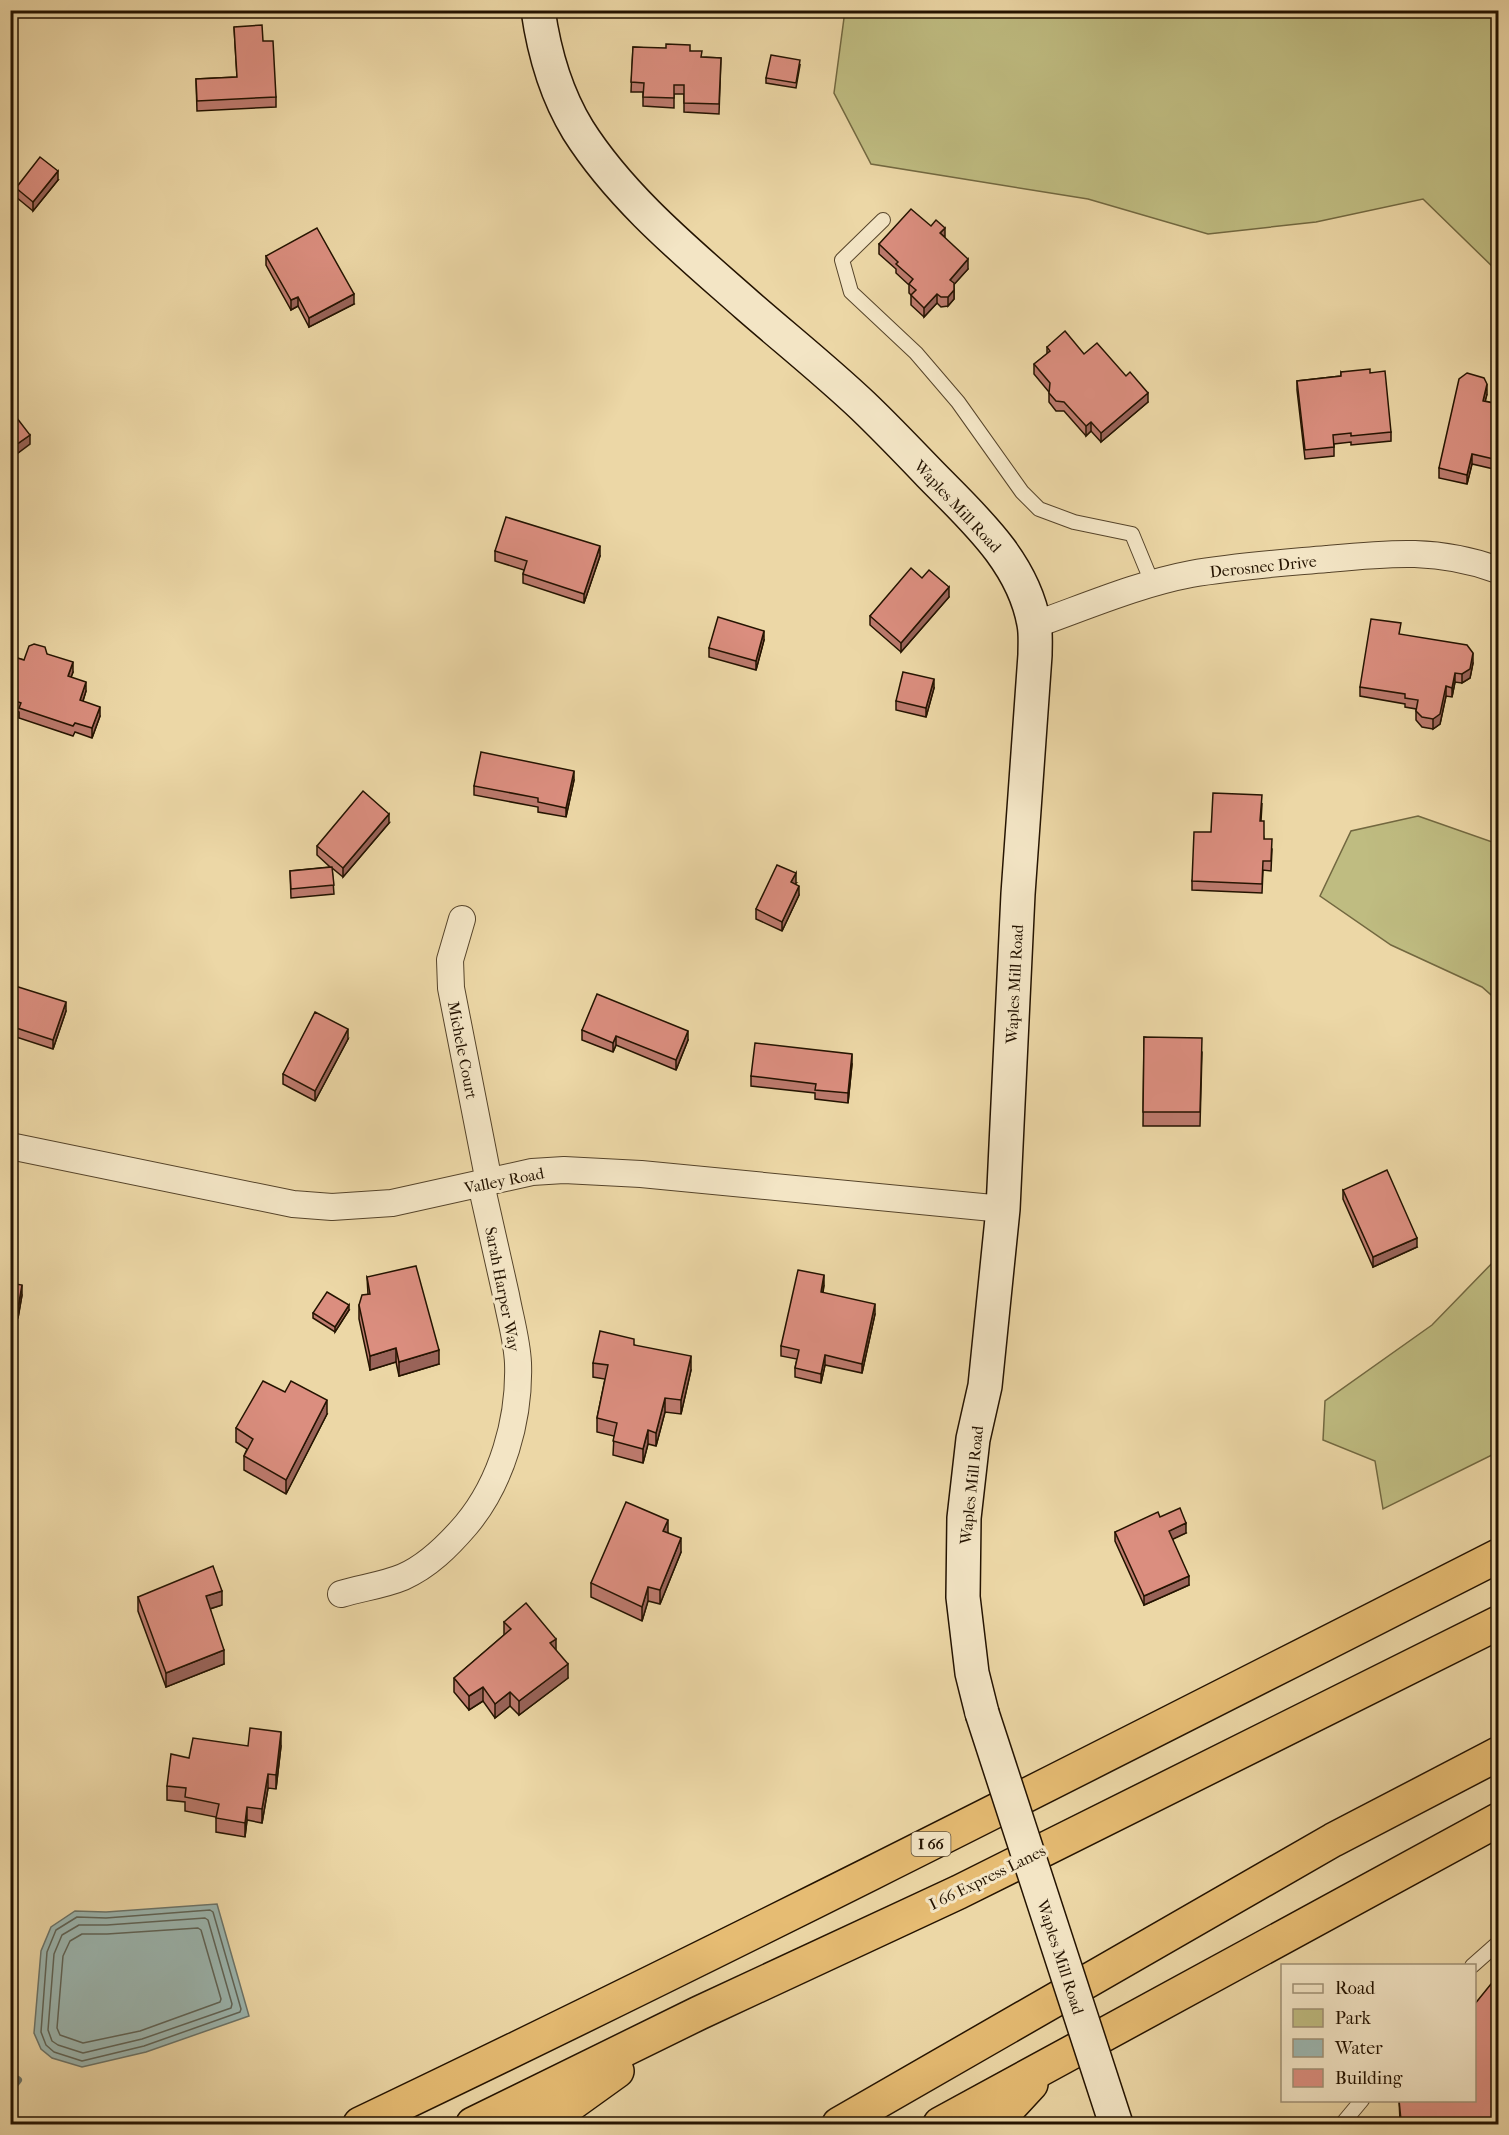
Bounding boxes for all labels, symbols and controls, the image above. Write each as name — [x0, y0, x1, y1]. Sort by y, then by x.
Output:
street label: Waples Mill Road — [909, 455, 1005, 557]
street label: Derosnec Drive — [1209, 551, 1318, 582]
street label: Waples Mill Road — [1002, 924, 1027, 1045]
street label: Michele Court — [444, 1000, 481, 1101]
street label: Valley Road — [462, 1163, 546, 1198]
street label: Sarah Harper Way — [481, 1225, 524, 1354]
street label: Waples Mill Road — [956, 1424, 987, 1546]
road number: I 66 — [912, 1832, 950, 1856]
street label: I 66 Express Lanes — [926, 1841, 1049, 1914]
street label: Waples Mill Road — [1033, 1897, 1088, 2017]
legend — [1281, 1964, 1476, 2102]
text: Road — [1335, 1978, 1375, 1999]
text: Park — [1335, 2008, 1372, 2029]
text: Water — [1334, 2038, 1383, 2059]
text: Building — [1335, 2068, 1403, 2089]

